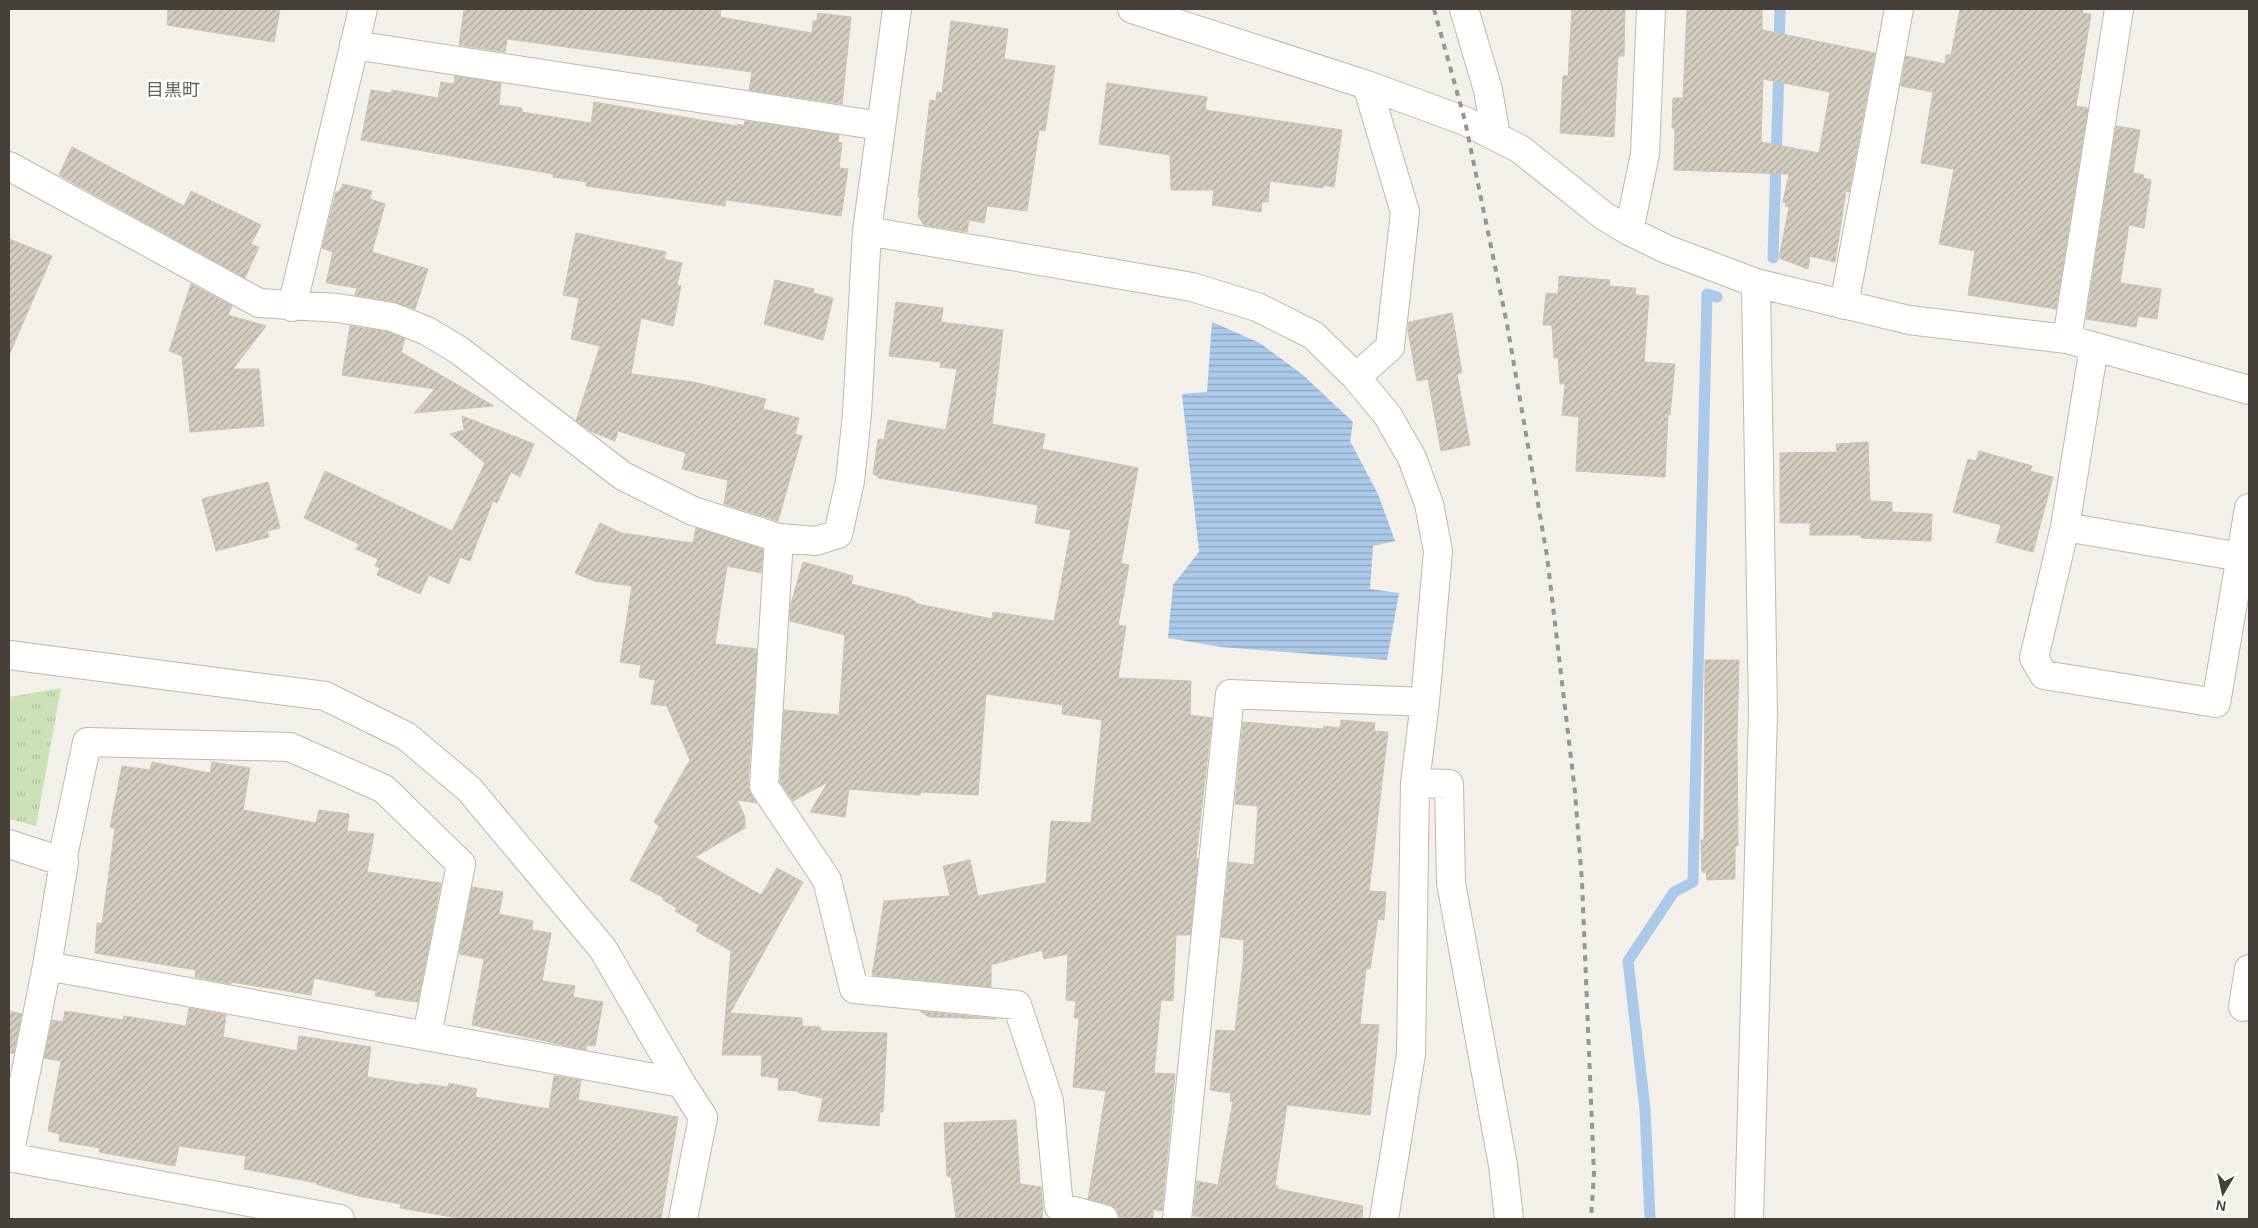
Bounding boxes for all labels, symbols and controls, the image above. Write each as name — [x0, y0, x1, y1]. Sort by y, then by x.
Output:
district label: 目黒町 — [146, 80, 200, 100]
north arrow — [2198, 1168, 2248, 1218]
text: N — [2215, 1197, 2227, 1215]

